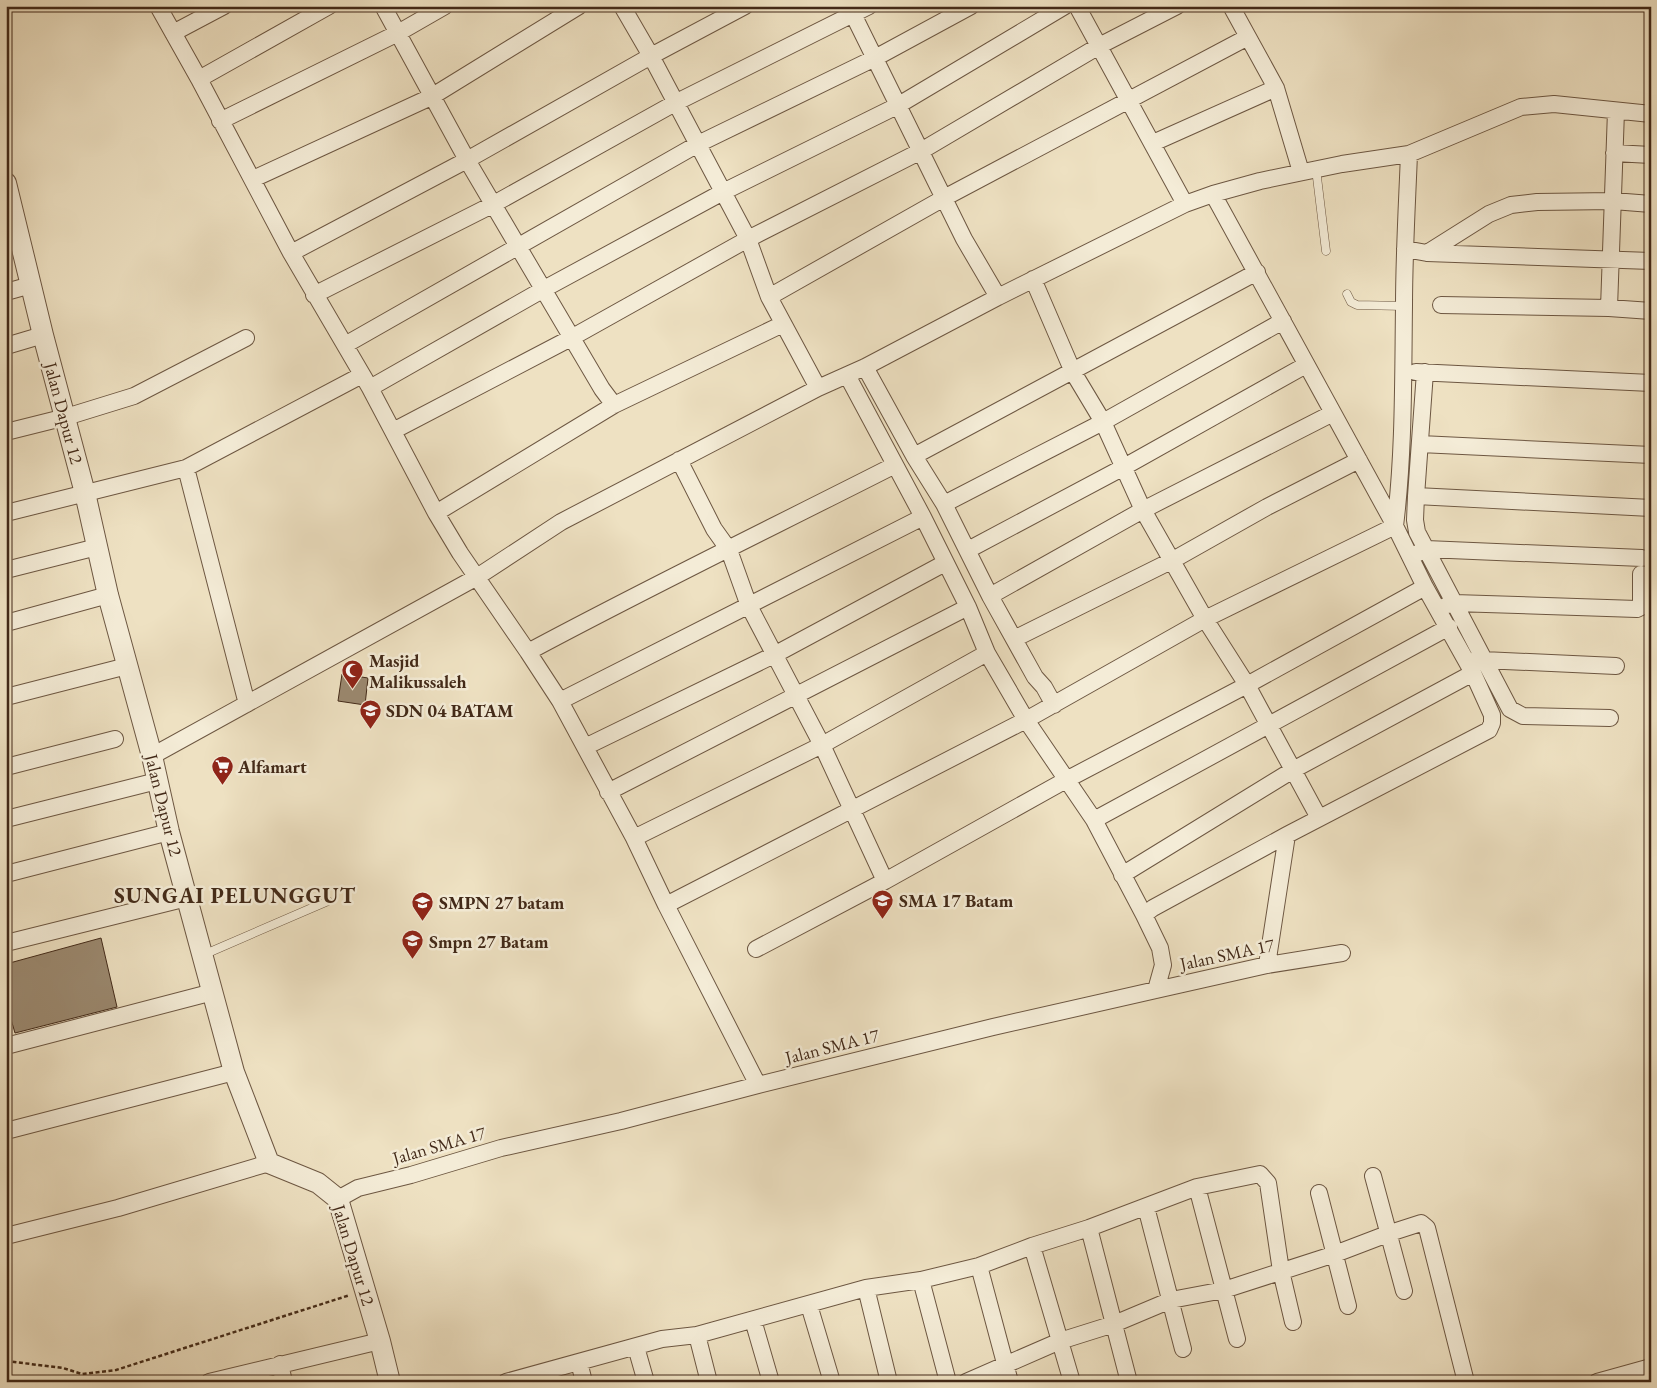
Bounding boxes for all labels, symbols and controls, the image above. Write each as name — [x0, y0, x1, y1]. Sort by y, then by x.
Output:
street label: Jalan Dapur 12 — [39, 358, 89, 467]
place label: Masjid Malikussaleh — [369, 649, 466, 693]
mosque icon: Masjid Malikussaleh — [341, 658, 365, 689]
school or university icon: SDN 04 BATAM — [358, 698, 382, 729]
place label: SDN 04 BATAM — [386, 699, 514, 722]
street label: Jalan Dapur 12 — [140, 750, 188, 859]
supermarket icon: Alfamart — [210, 754, 234, 785]
place label: Alfamart — [237, 755, 307, 778]
district label: SUNGAI PELUNGGUT — [114, 881, 356, 910]
school or university icon: SMA 17 Batam — [871, 888, 895, 919]
place label: SMA 17 Batam — [899, 889, 1014, 912]
school or university icon: SMPN 27 batam — [411, 890, 435, 921]
place label: SMPN 27 batam — [439, 891, 565, 914]
school or university icon: Smpn 27 Batam — [401, 929, 425, 960]
place label: Smpn 27 Batam — [429, 930, 549, 953]
street label: Jalan SMA 17 — [1176, 933, 1277, 976]
street label: Jalan SMA 17 — [781, 1023, 882, 1069]
street label: Jalan SMA 17 — [388, 1121, 489, 1170]
street label: Jalan Dapur 12 — [327, 1200, 380, 1309]

